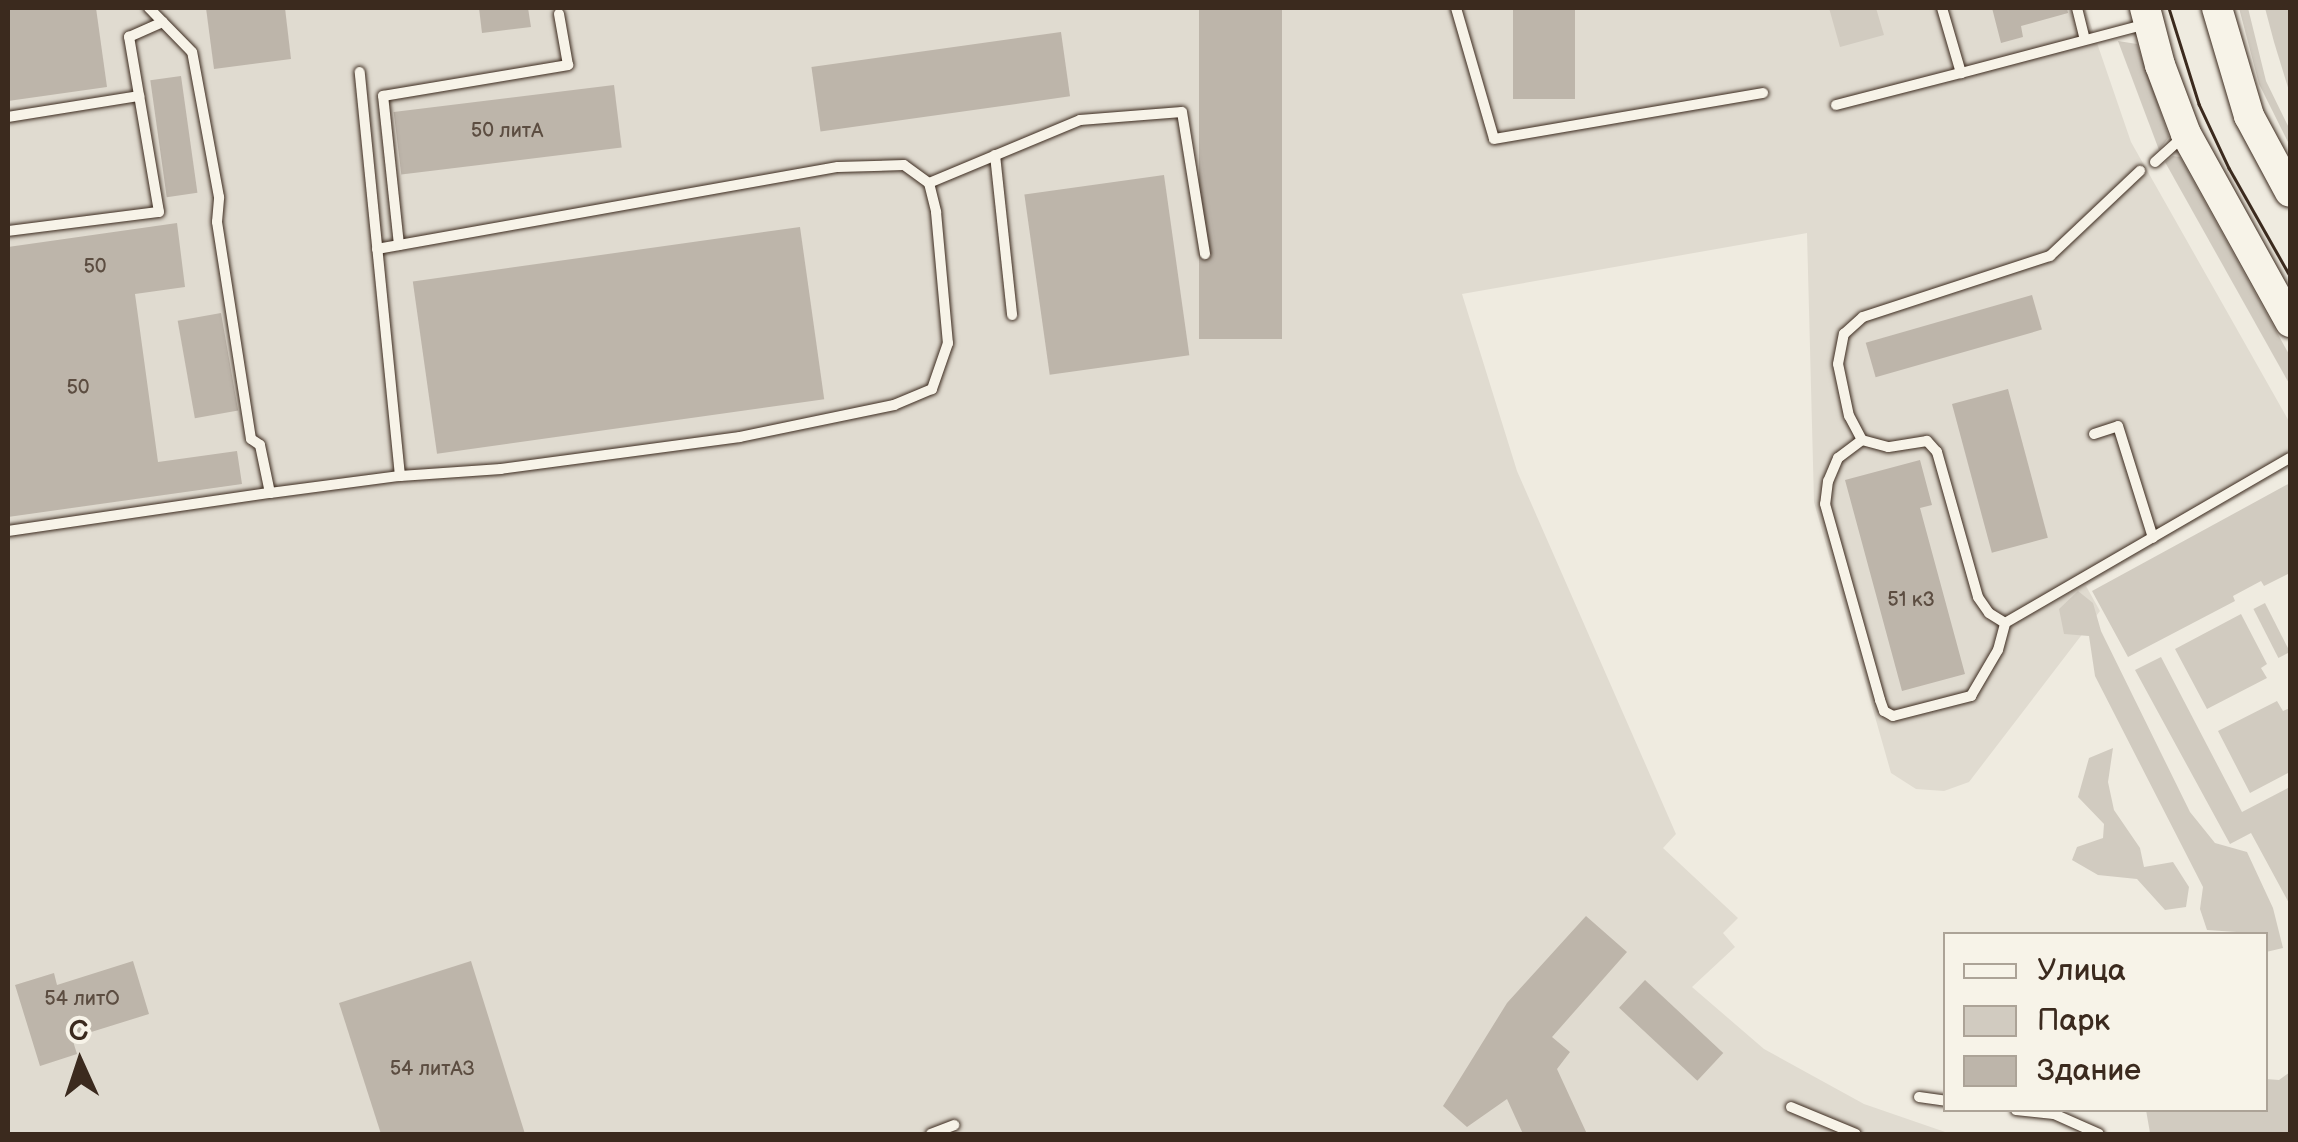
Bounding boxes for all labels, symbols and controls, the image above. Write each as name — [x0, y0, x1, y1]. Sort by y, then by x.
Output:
house number: 50 литА — [471, 119, 543, 143]
house number: 50 — [83, 255, 107, 279]
house number: 50 — [66, 376, 90, 400]
house number: 51 к3 — [1887, 588, 1935, 612]
legend — [1943, 932, 2268, 1112]
text: Улица — [2037, 953, 2126, 989]
house number: 54 литО — [44, 987, 120, 1011]
text: Парк — [2037, 1003, 2110, 1039]
north arrow — [30, 1012, 130, 1112]
text: С — [68, 1015, 89, 1049]
text: Здание — [2037, 1053, 2141, 1089]
house number: 54 литАЗ — [390, 1057, 474, 1081]

